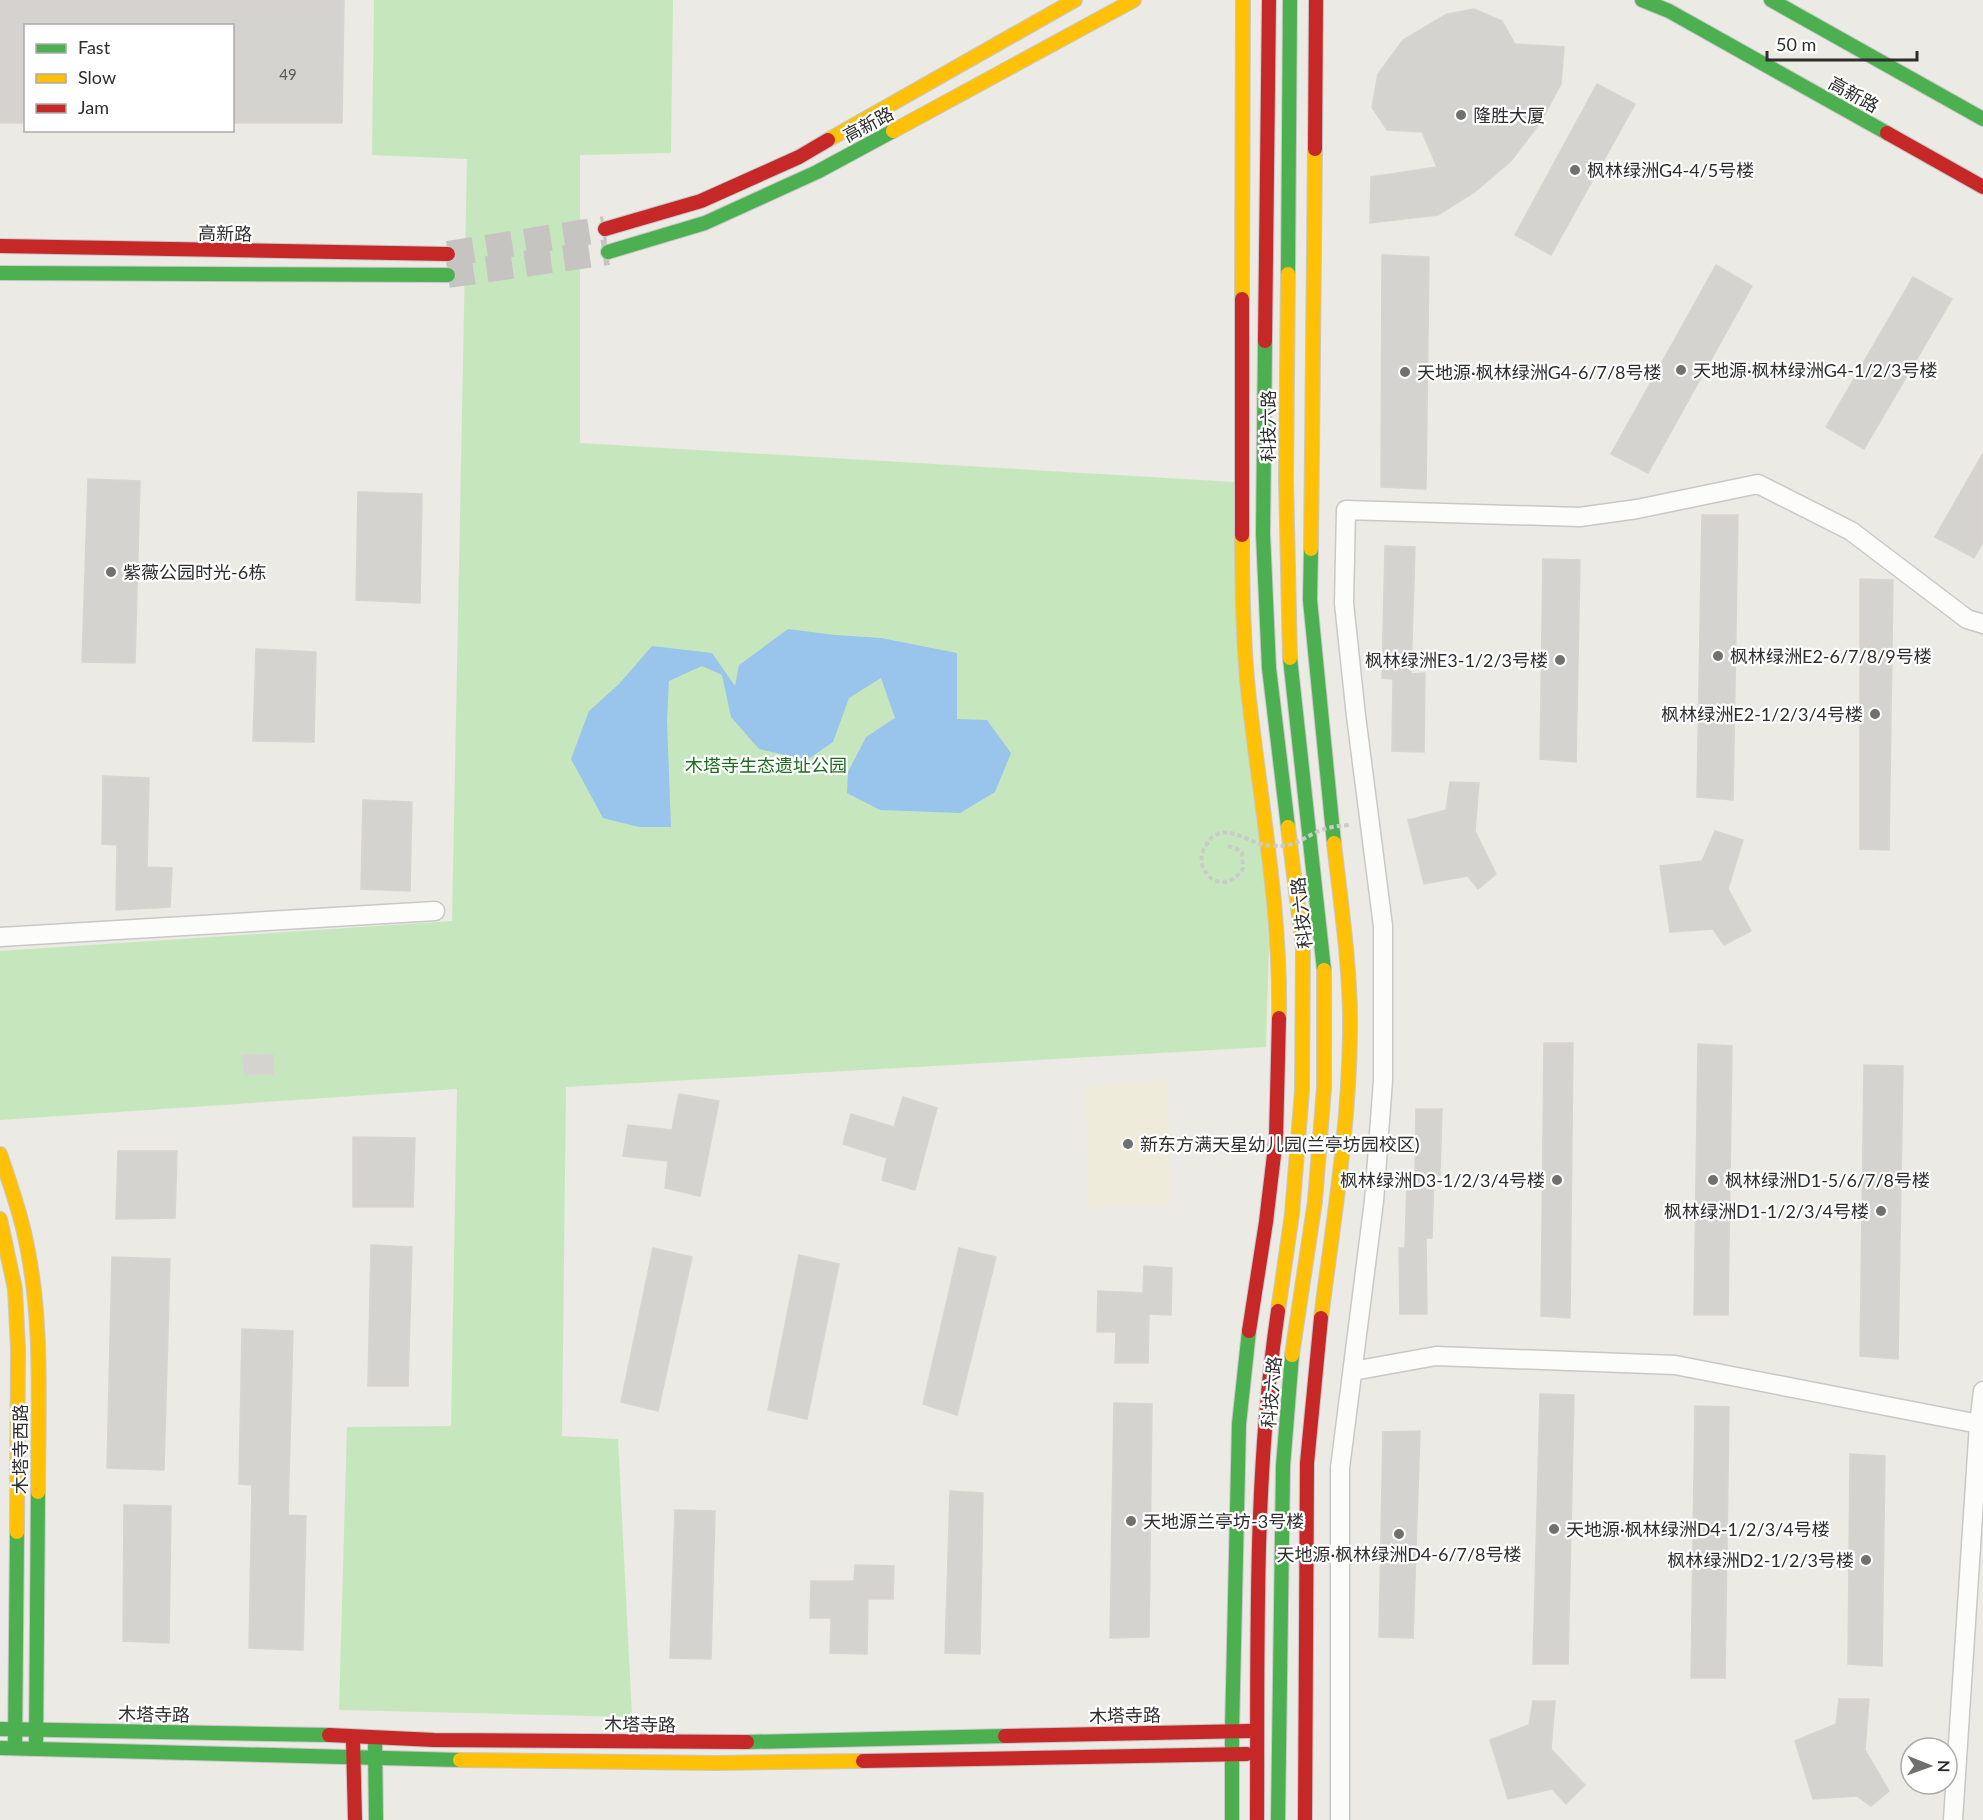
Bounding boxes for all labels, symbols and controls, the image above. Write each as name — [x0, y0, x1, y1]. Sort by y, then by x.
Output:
legend — [24, 24, 234, 132]
scale bar — [1767, 24, 1917, 62]
text: 50 m — [1776, 33, 1816, 55]
text: Fast — [78, 36, 111, 58]
house number: 49 — [279, 65, 297, 83]
text: Slow — [78, 66, 116, 88]
street label: 高新路 — [1825, 71, 1883, 117]
text: Jam — [78, 96, 109, 118]
street label: 高新路 — [839, 102, 897, 146]
place label: 隆胜大厦 — [1473, 104, 1545, 126]
marker: 隆胜大厦 — [1454, 108, 1468, 122]
place label: 枫林绿洲G4-4/5号楼 — [1587, 159, 1754, 181]
marker: 枫林绿洲G4-4/5号楼 — [1568, 163, 1582, 177]
street label: 高新路 — [198, 222, 252, 244]
place label: 天地源·枫林绿洲G4-1/2/3号楼 — [1693, 359, 1938, 381]
place label: 天地源·枫林绿洲G4-6/7/8号楼 — [1417, 361, 1662, 383]
marker: 天地源·枫林绿洲G4-1/2/3号楼 — [1674, 363, 1688, 377]
marker: 天地源·枫林绿洲G4-6/7/8号楼 — [1398, 365, 1412, 379]
street label: 科技六路 — [1257, 390, 1279, 462]
place label: 紫薇公园时光-6栋 — [123, 561, 266, 583]
marker: 紫薇公园时光-6栋 — [104, 565, 118, 579]
place label: 枫林绿洲E2-6/7/8/9号楼 — [1730, 645, 1932, 667]
place label: 枫林绿洲E3-1/2/3号楼 — [1365, 649, 1548, 671]
marker: 枫林绿洲E2-6/7/8/9号楼 — [1711, 649, 1725, 663]
marker: 枫林绿洲E3-1/2/3号楼 — [1553, 653, 1567, 667]
place label: 枫林绿洲E2-1/2/3/4号楼 — [1661, 703, 1863, 725]
marker: 枫林绿洲E2-1/2/3/4号楼 — [1868, 707, 1882, 721]
park label: 木塔寺生态遗址公园 — [685, 754, 847, 776]
street label: 科技六路 — [1286, 876, 1316, 950]
place label: 新东方满天星幼儿园(兰亭坊园校区) — [1140, 1133, 1420, 1155]
marker: 新东方满天星幼儿园(兰亭坊园校区) — [1121, 1137, 1135, 1151]
place label: 枫林绿洲D3-1/2/3/4号楼 — [1340, 1169, 1545, 1191]
place label: 枫林绿洲D1-5/6/7/8号楼 — [1725, 1169, 1930, 1191]
marker: 枫林绿洲D3-1/2/3/4号楼 — [1550, 1173, 1564, 1187]
marker: 枫林绿洲D1-5/6/7/8号楼 — [1706, 1173, 1720, 1187]
place label: 枫林绿洲D1-1/2/3/4号楼 — [1664, 1200, 1869, 1222]
marker: 枫林绿洲D1-1/2/3/4号楼 — [1874, 1204, 1888, 1218]
street label: 科技六路 — [1257, 1355, 1285, 1429]
street label: 木塔寺西路 — [9, 1404, 31, 1494]
place label: 天地源兰亭坊-3号楼 — [1143, 1510, 1304, 1532]
marker: 天地源兰亭坊-3号楼 — [1124, 1514, 1138, 1528]
place label: 天地源·枫林绿洲D4-1/2/3/4号楼 — [1566, 1518, 1830, 1540]
marker: 天地源·枫林绿洲D4-1/2/3/4号楼 — [1547, 1522, 1561, 1536]
marker: 天地源·枫林绿洲D4-6/7/8号楼 — [1392, 1527, 1406, 1541]
place label: 天地源·枫林绿洲D4-6/7/8号楼 — [1276, 1543, 1522, 1565]
place label: 枫林绿洲D2-1/2/3号楼 — [1668, 1549, 1854, 1571]
marker: 枫林绿洲D2-1/2/3号楼 — [1859, 1553, 1873, 1567]
street label: 木塔寺路 — [118, 1702, 190, 1726]
street label: 木塔寺路 — [1089, 1703, 1161, 1727]
street label: 木塔寺路 — [604, 1712, 676, 1736]
north arrow — [1899, 1736, 1959, 1796]
text: N — [1935, 1760, 1954, 1773]

